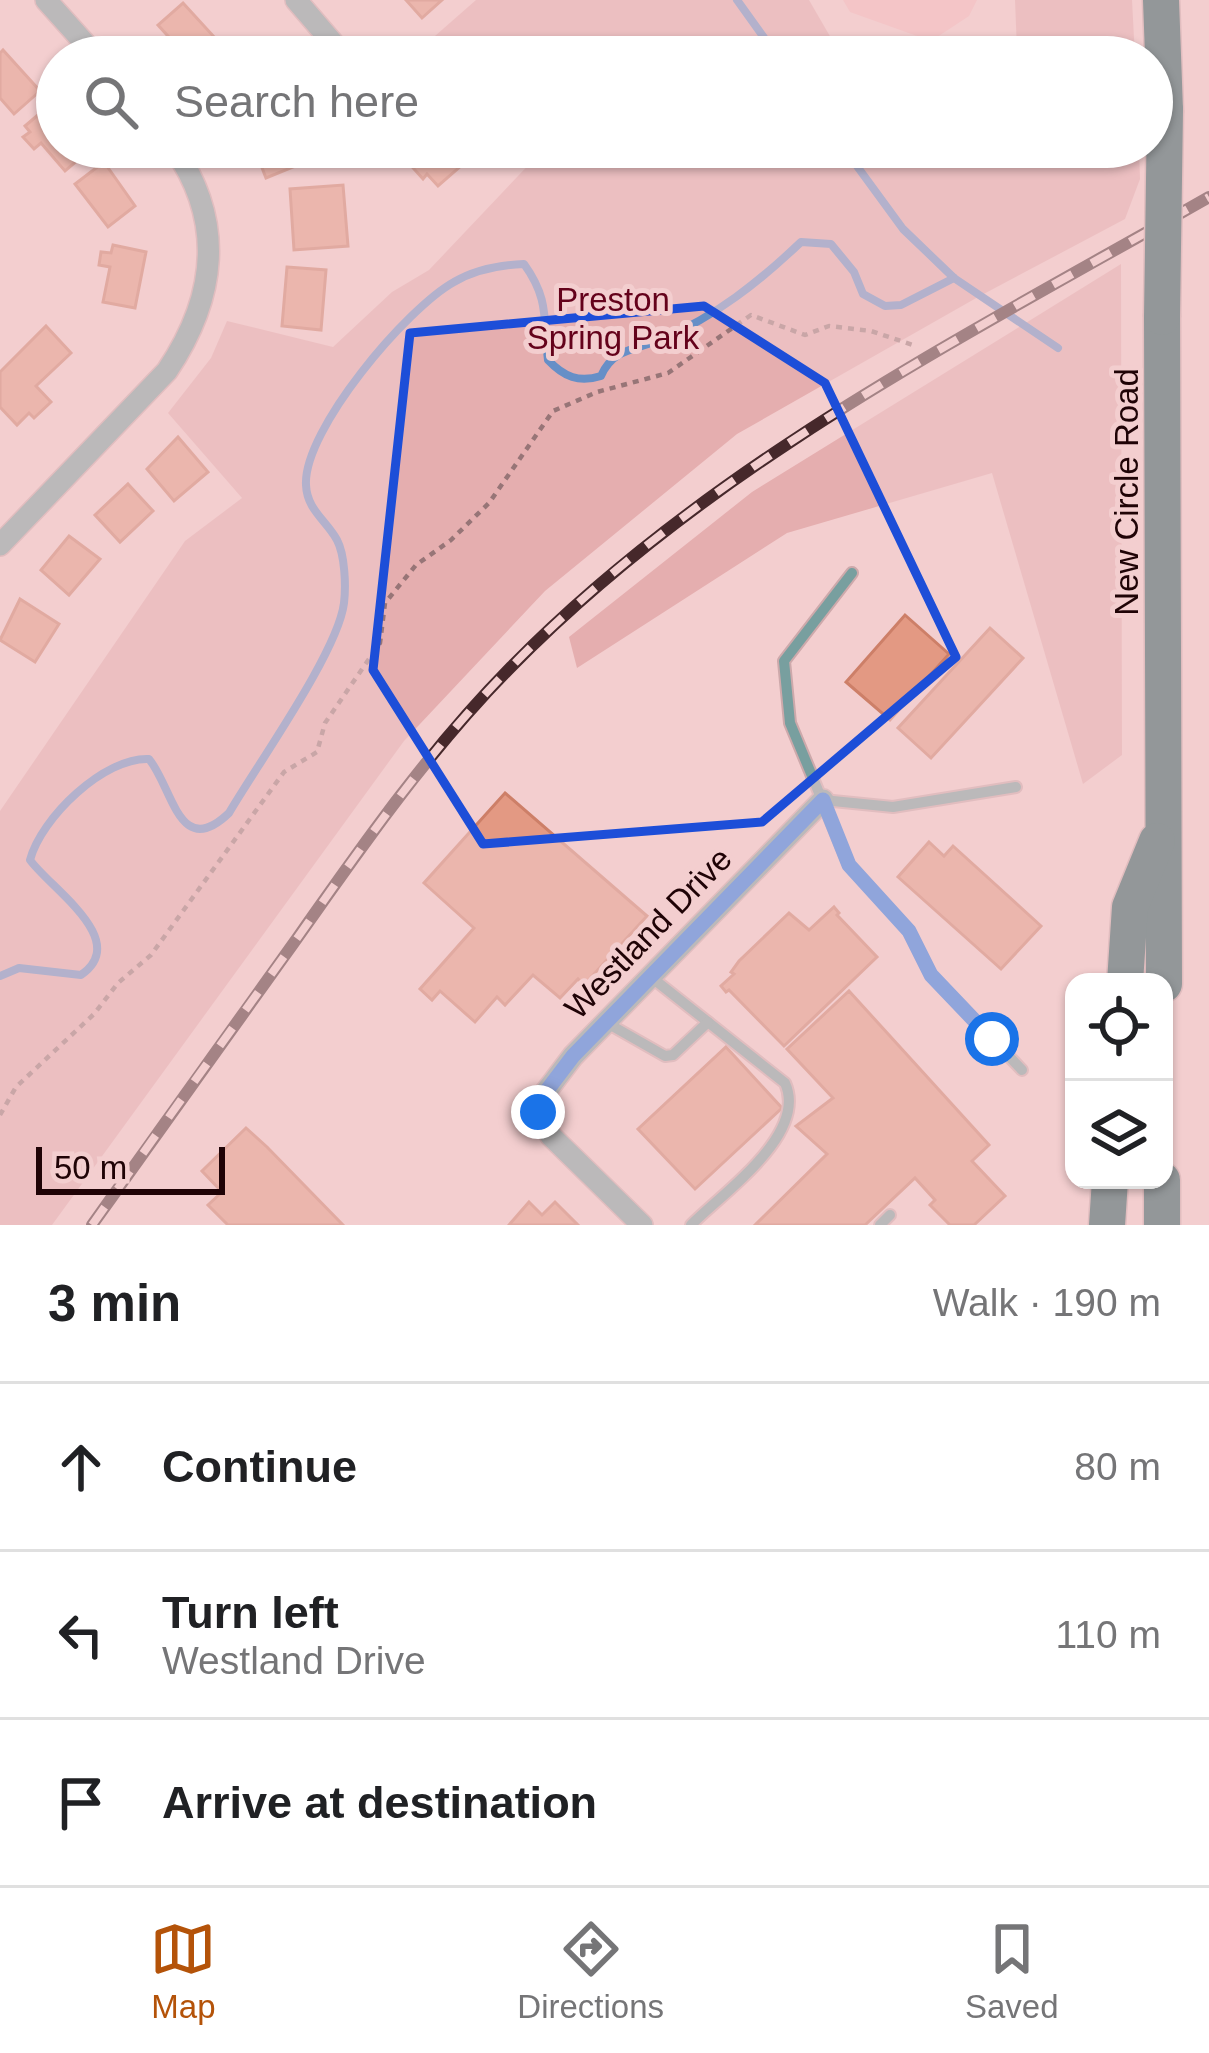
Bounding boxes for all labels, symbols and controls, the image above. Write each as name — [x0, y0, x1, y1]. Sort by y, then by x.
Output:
search box — [36, 36, 1173, 168]
icon: search — [78, 69, 144, 135]
text: Search here — [174, 76, 419, 127]
park label: Preston Spring Park — [527, 281, 700, 356]
street label: New Circle Road — [1108, 368, 1145, 616]
street label: Westland Drive — [557, 840, 739, 1026]
map controls — [1065, 973, 1173, 1189]
button: locate — [1065, 973, 1173, 1081]
route start — [965, 1012, 1019, 1066]
button: layers — [1065, 1081, 1173, 1189]
route end — [511, 1085, 565, 1139]
scale bar — [36, 1141, 225, 1194]
text: 50 m — [54, 1149, 127, 1186]
text: 3 min — [48, 1275, 181, 1332]
text: Walk · 190 m — [933, 1281, 1161, 1324]
icon: ahead — [48, 1434, 114, 1500]
text: Continue — [162, 1441, 357, 1492]
text: 80 m — [1074, 1445, 1161, 1488]
text: Turn left — [162, 1587, 339, 1638]
icon: left — [48, 1602, 114, 1668]
text: 110 m — [1056, 1613, 1161, 1656]
text: Westland Drive — [162, 1639, 426, 1682]
icon: arrive — [48, 1770, 114, 1836]
text: Arrive at destination — [162, 1777, 597, 1828]
tab: Map — [150, 1916, 216, 2026]
tab: Directions — [517, 1916, 664, 2026]
tab: Saved — [965, 1916, 1059, 2026]

